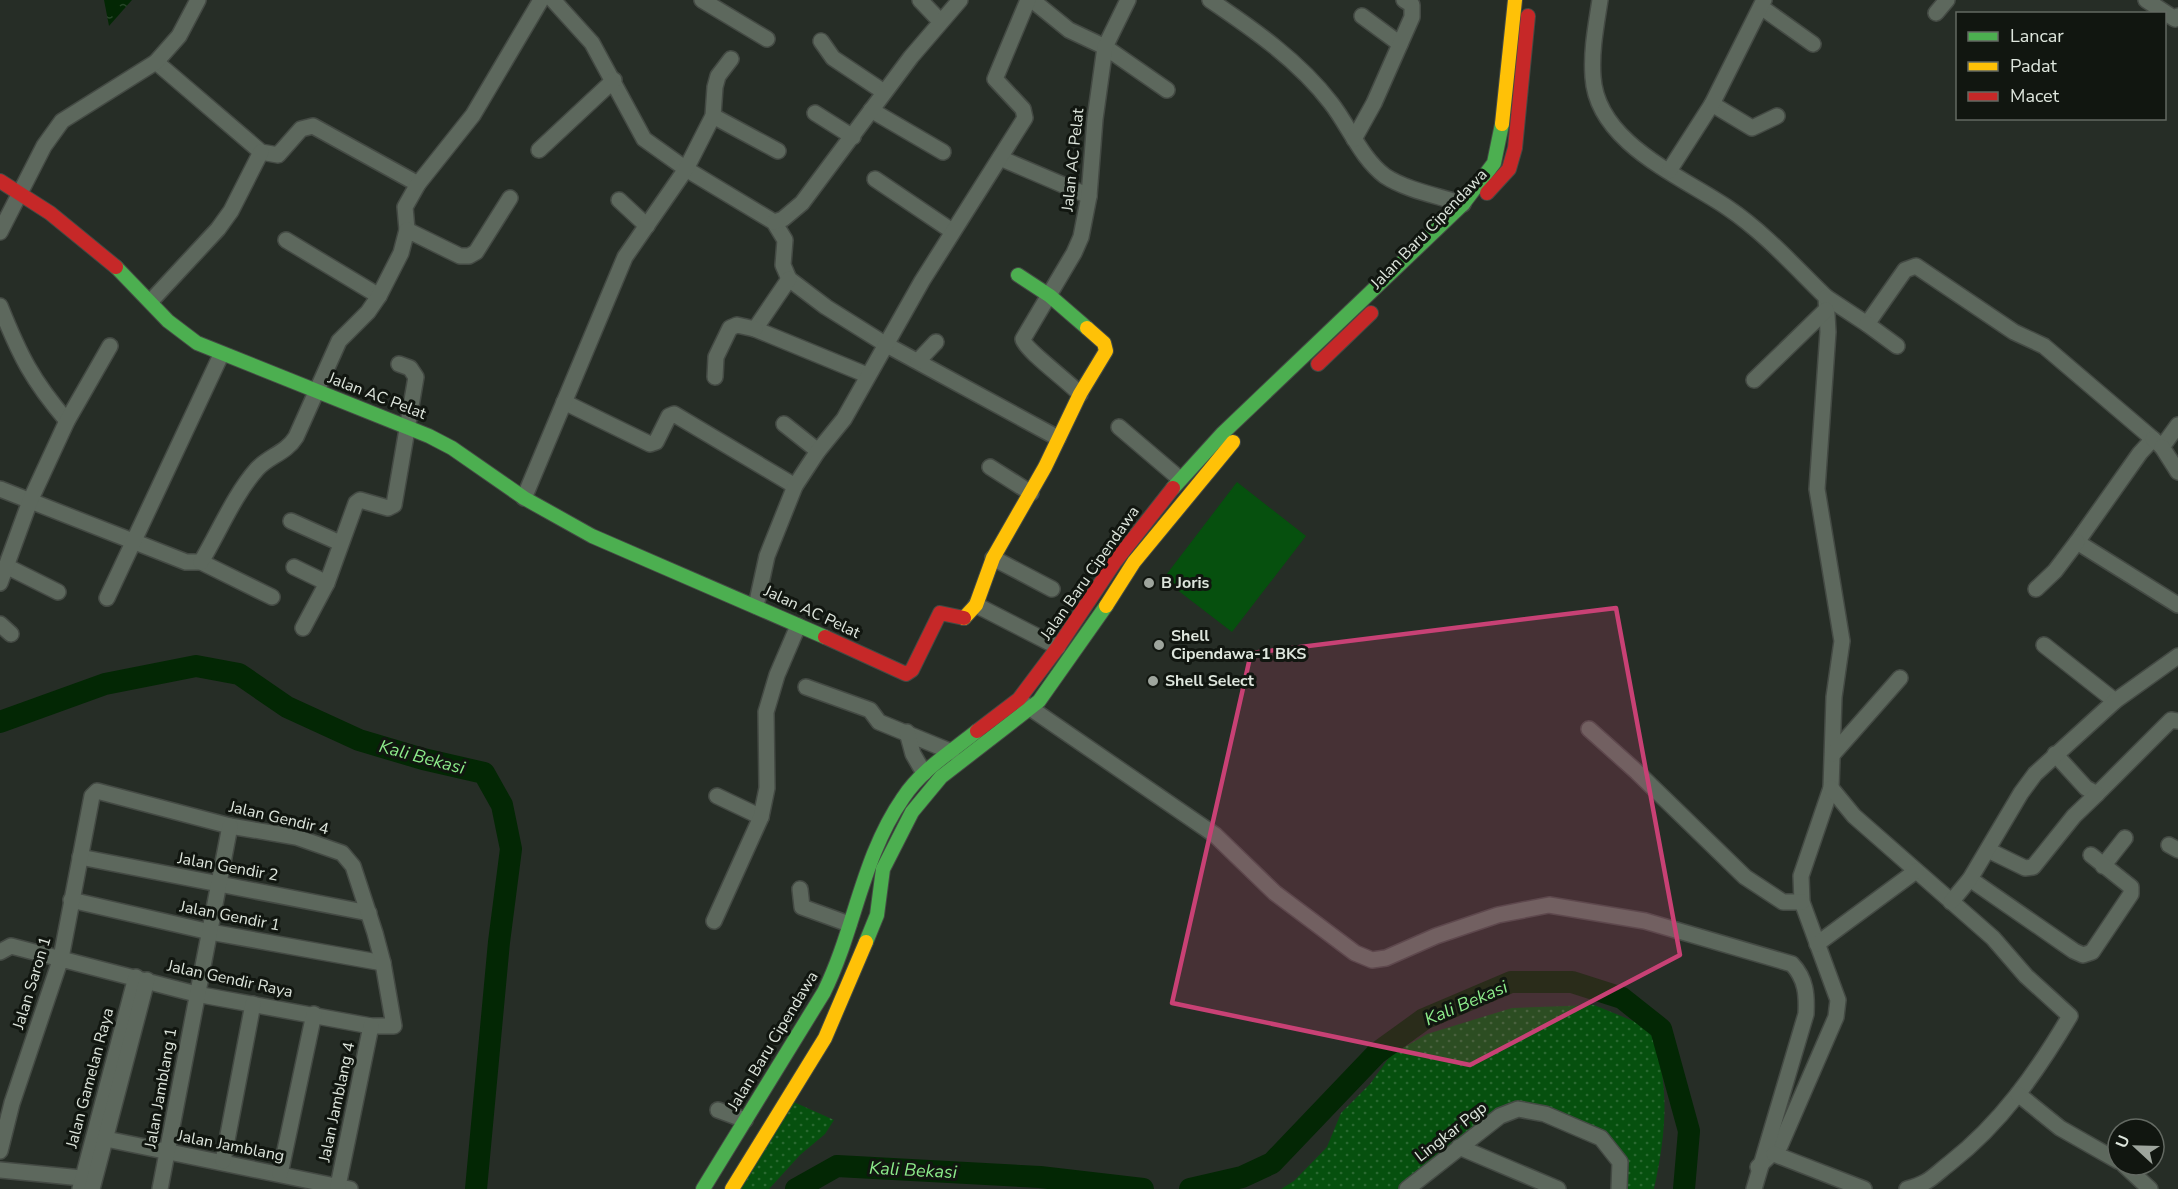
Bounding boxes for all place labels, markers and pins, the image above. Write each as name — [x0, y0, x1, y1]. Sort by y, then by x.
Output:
place label: B Joris — [1161, 572, 1210, 594]
marker: B Joris — [1142, 576, 1156, 590]
place label: Shell Cipendawa-1 BKS — [1171, 625, 1306, 665]
marker: Shell Cipendawa-1 BKS — [1152, 638, 1166, 652]
place label: Shell Select — [1165, 670, 1255, 692]
marker: Shell Select — [1146, 674, 1160, 688]

